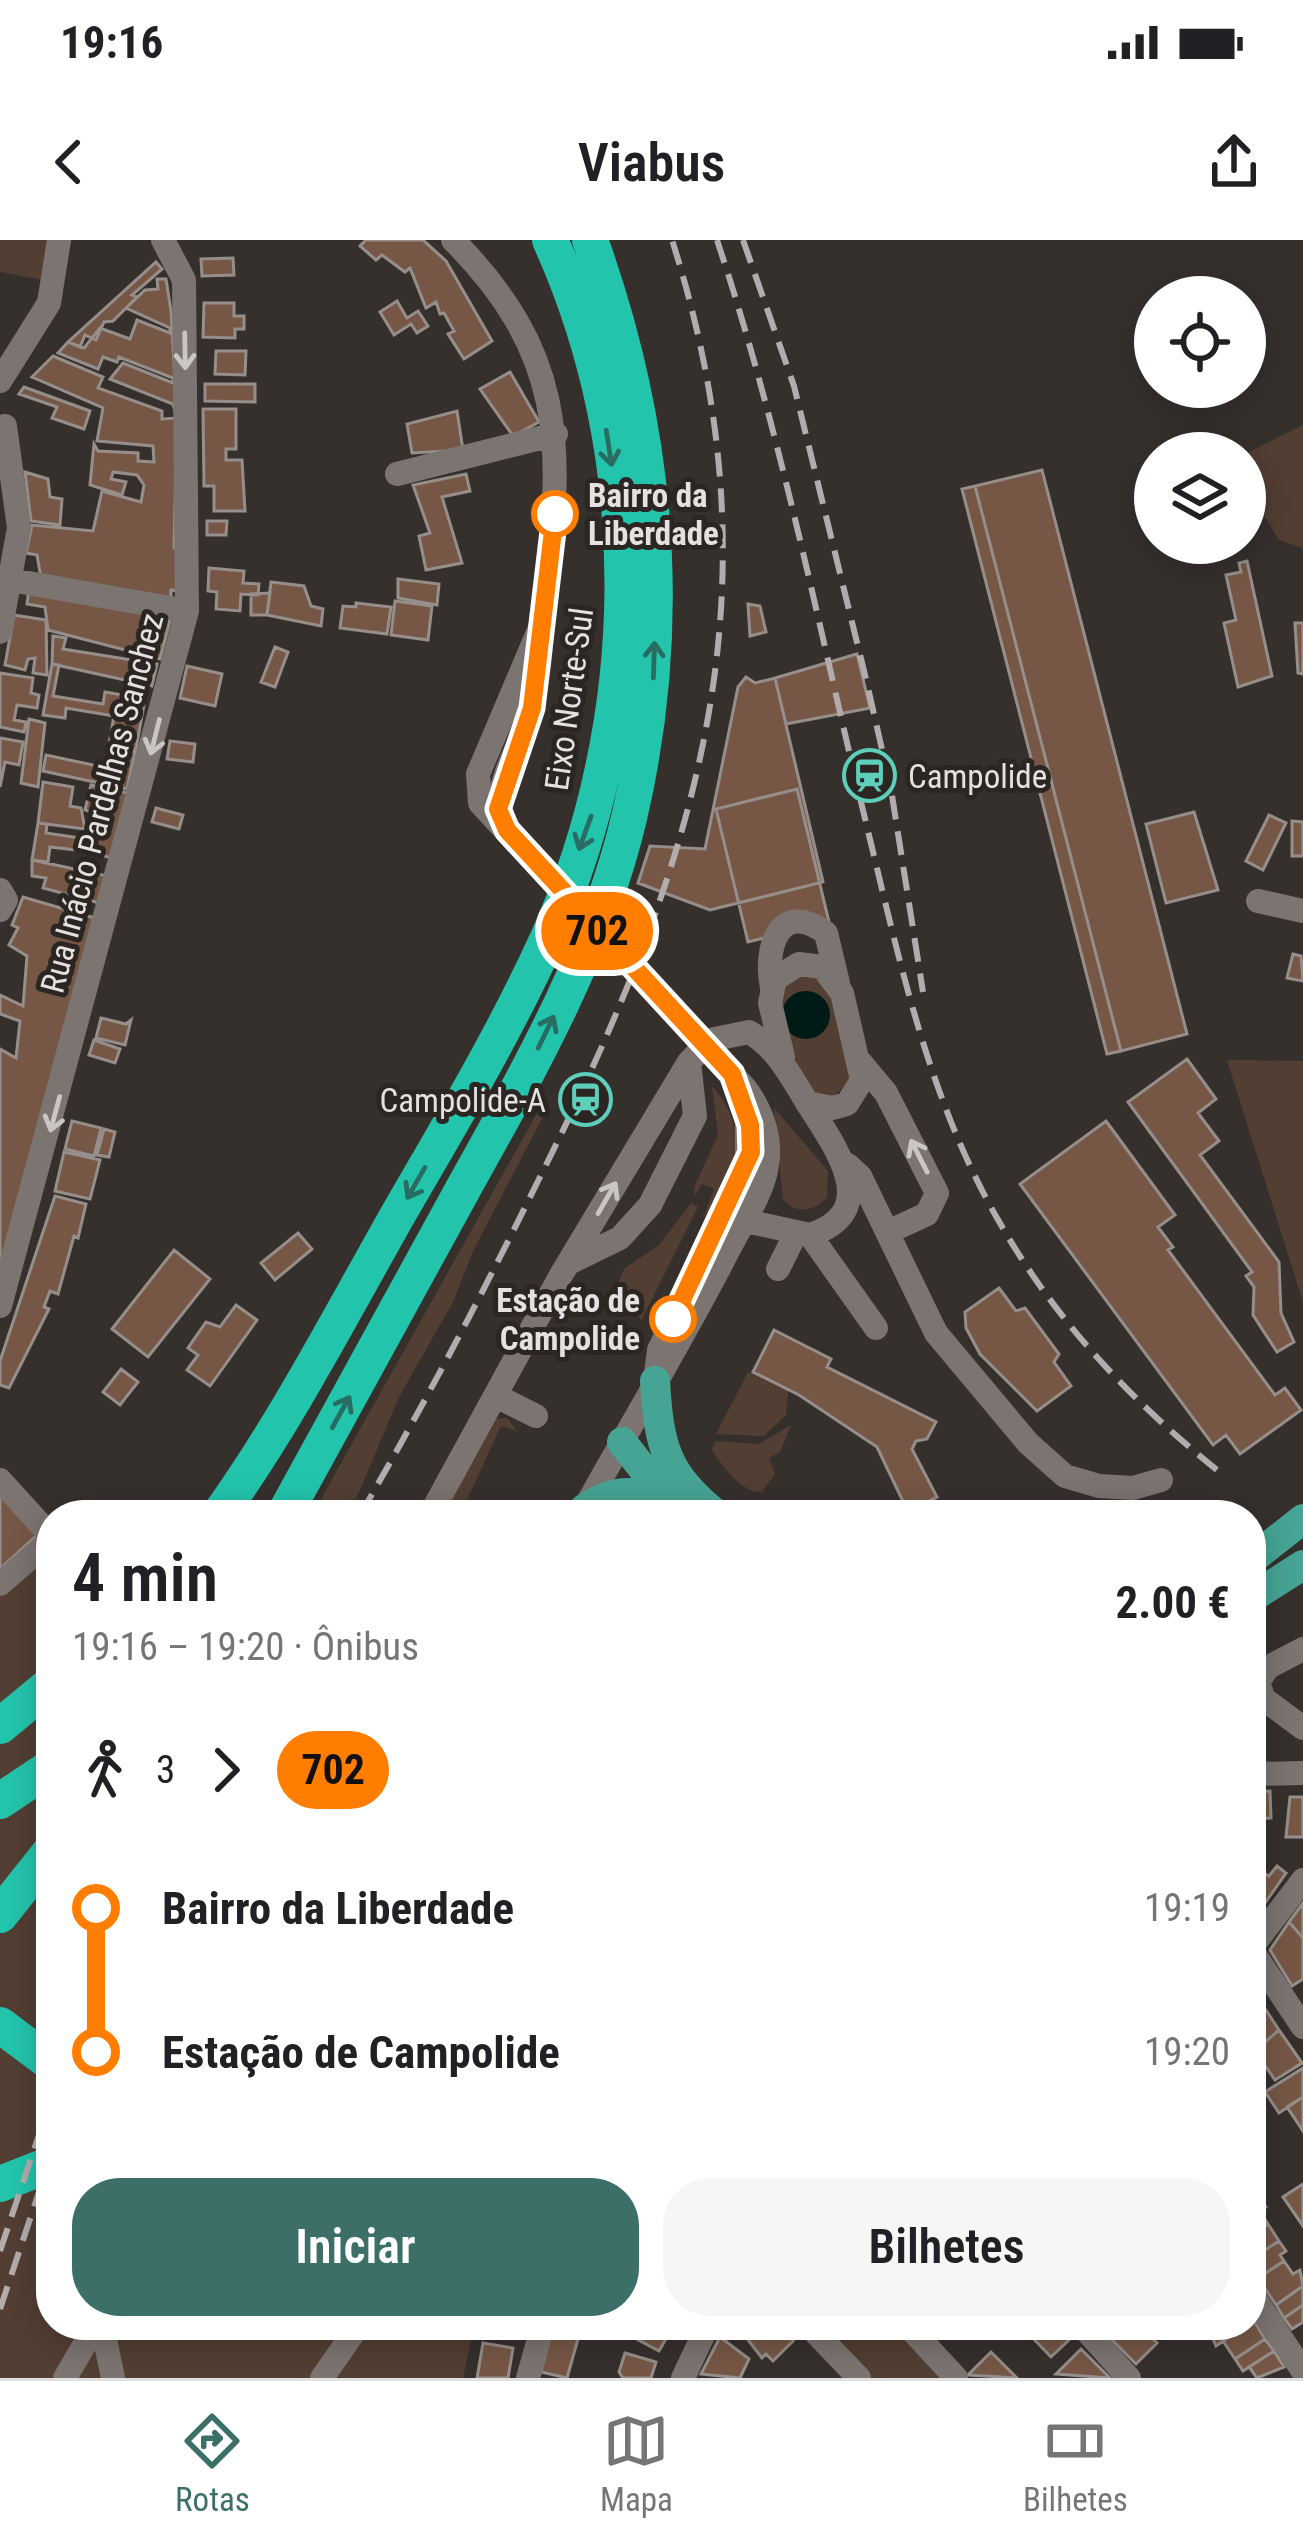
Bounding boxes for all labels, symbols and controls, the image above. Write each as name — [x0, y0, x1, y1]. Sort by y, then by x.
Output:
text: 19:16 — [60, 16, 163, 69]
icon: back — [36, 129, 102, 195]
icon: share — [1201, 129, 1267, 195]
text: Viabus — [578, 131, 725, 194]
map controls — [1134, 276, 1266, 564]
button: locate — [1134, 276, 1266, 408]
one-way arrow — [174, 331, 196, 370]
one-way arrow — [599, 428, 622, 467]
button: layers — [1134, 432, 1266, 564]
place label: Bairro da Liberdade — [588, 476, 719, 553]
marker: Bairro da Liberdade — [533, 492, 577, 536]
street label: Eixo Norte-Sul — [537, 605, 601, 793]
street label: Rua Inácio Pardelhas Sanchez — [33, 609, 171, 997]
one-way arrow — [643, 641, 666, 680]
one-way arrow — [143, 717, 165, 755]
station icon: Campolide — [841, 748, 897, 804]
place label: Campolide — [908, 757, 1047, 796]
one-way arrow — [573, 814, 594, 851]
line badge: 702 — [528, 892, 666, 970]
text: 702 — [565, 906, 629, 955]
one-way arrow — [535, 1015, 558, 1050]
station icon: Campolide-A — [557, 1072, 613, 1128]
place label: Campolide-A — [380, 1081, 546, 1120]
one-way arrow — [43, 1094, 65, 1132]
one-way arrow — [906, 1138, 929, 1174]
one-way arrow — [404, 1165, 428, 1200]
one-way arrow — [596, 1181, 620, 1216]
place label: Estação de Campolide — [496, 1281, 640, 1358]
marker: Estação de Campolide — [651, 1297, 695, 1341]
one-way arrow — [330, 1396, 353, 1431]
text: 4 min — [72, 1540, 218, 1617]
text: 2.00 € — [1116, 1576, 1230, 1629]
text: 19:16 – 19:20 · Ônibus — [72, 1624, 419, 1670]
icon: walk — [72, 1737, 138, 1803]
icon: forward — [193, 1737, 259, 1803]
text: 702 — [301, 1745, 365, 1794]
text: 3 — [156, 1747, 175, 1793]
text: Bairro da Liberdade — [162, 1882, 514, 1935]
text: 19:19 — [1144, 1885, 1230, 1931]
text: Estação de Campolide — [162, 2026, 560, 2079]
text: 19:20 — [1144, 2029, 1230, 2075]
button: Iniciar — [72, 2178, 639, 2316]
button: Bilhetes — [663, 2178, 1230, 2316]
tab: Rotas — [175, 2408, 250, 2519]
tab: Mapa — [600, 2408, 673, 2519]
tab: Bilhetes — [1023, 2408, 1128, 2519]

